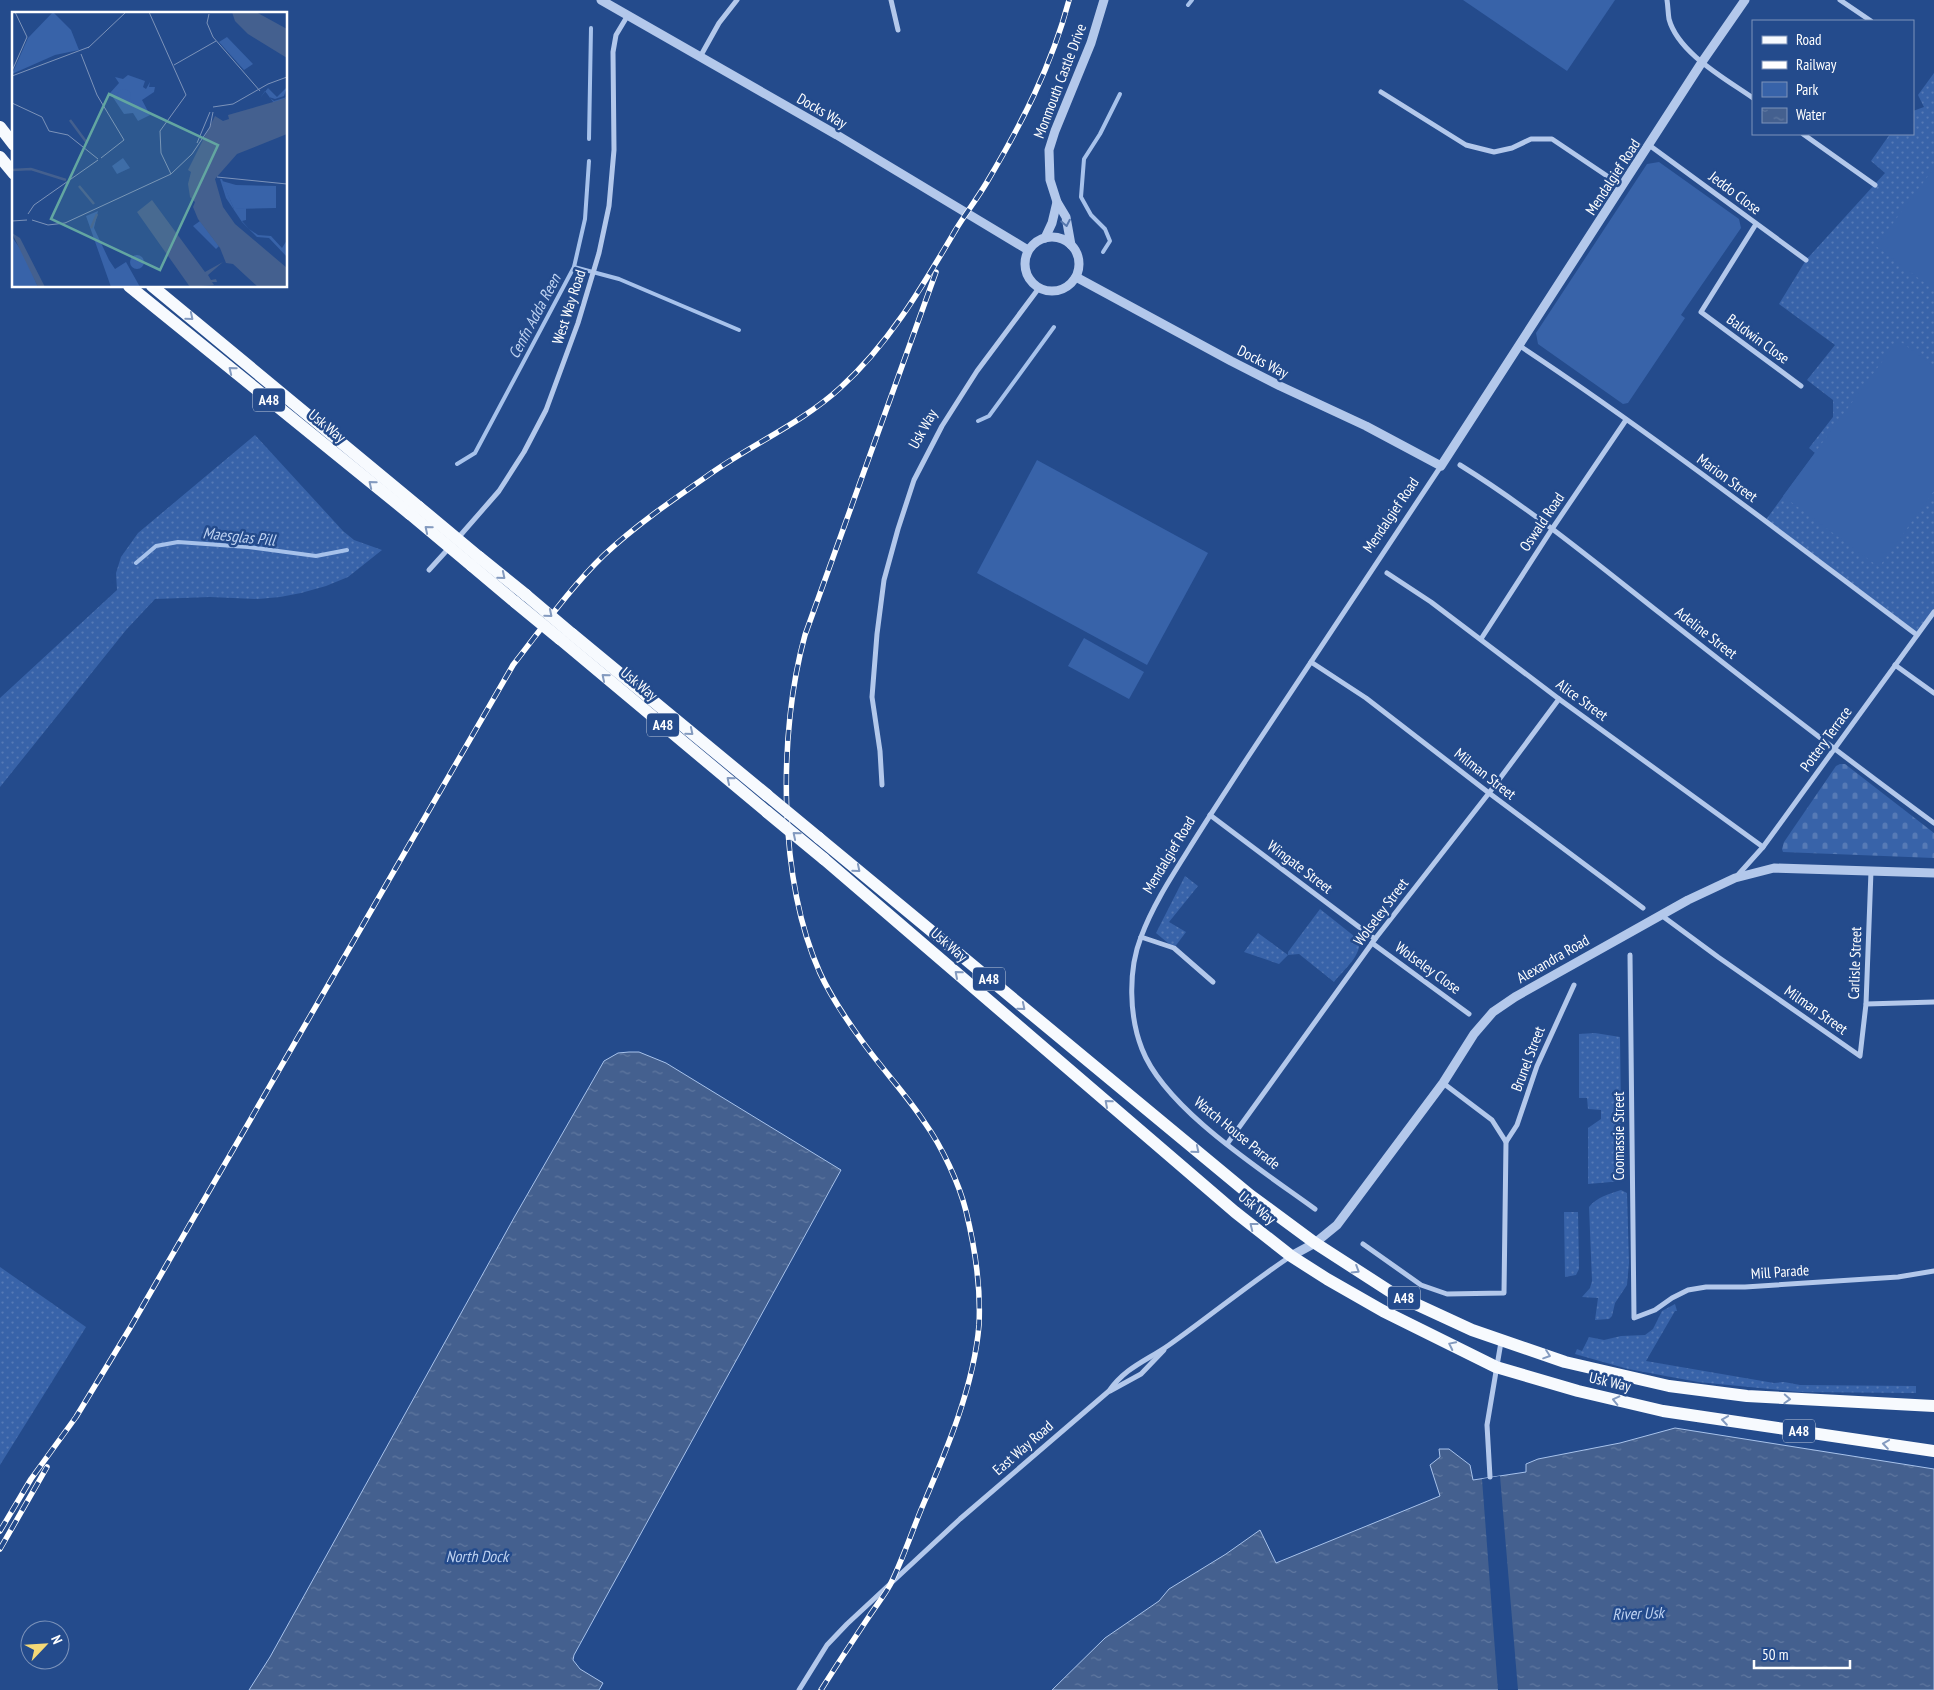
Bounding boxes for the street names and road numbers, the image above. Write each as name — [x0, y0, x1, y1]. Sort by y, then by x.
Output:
street label: Monmouth Castle Drive — [1029, 21, 1090, 141]
street label: Docks Way — [794, 89, 851, 133]
street label: Mendalgief Road — [1581, 135, 1644, 218]
street label: Jeddo Close — [1705, 166, 1765, 218]
street label: West Way Road — [548, 267, 590, 347]
street label: Baldwin Close — [1723, 309, 1793, 368]
street label: Docks Way — [1235, 341, 1292, 383]
road number: A48 — [253, 388, 285, 412]
street label: Usk Way — [305, 405, 350, 447]
street label: Usk Way — [904, 405, 941, 452]
street label: Marion Street — [1693, 449, 1761, 506]
street label: Mendalgief Road — [1358, 473, 1423, 556]
street label: Oswald Road — [1515, 489, 1568, 555]
street label: Adeline Street — [1671, 602, 1741, 663]
street label: Usk Way — [617, 663, 662, 705]
street label: Alice Street — [1553, 674, 1612, 725]
street label: Pottery Terrace — [1796, 702, 1856, 775]
road number: A48 — [647, 714, 679, 736]
street label: Milman Street — [1451, 744, 1520, 804]
street label: Mendalgief Road — [1138, 813, 1199, 897]
street label: Wingate Street — [1264, 836, 1337, 897]
street label: Wolseley Street — [1349, 874, 1412, 949]
street label: Usk Way — [927, 924, 972, 966]
street label: Carlisle Street — [1844, 926, 1865, 1000]
street label: Alexandra Road — [1513, 930, 1592, 987]
street label: Wolseley Close — [1392, 937, 1465, 998]
road number: A48 — [973, 968, 1005, 991]
street label: Milman Street — [1781, 981, 1852, 1038]
street label: Brunel Street — [1506, 1024, 1549, 1094]
street label: Watch House Parade — [1190, 1092, 1284, 1173]
street label: Coomassie Street — [1609, 1092, 1628, 1181]
street label: Usk Way — [1235, 1187, 1280, 1229]
street label: Mill Parade — [1750, 1260, 1810, 1283]
road number: A48 — [1388, 1286, 1420, 1310]
street label: Usk Way — [1587, 1367, 1633, 1396]
street label: East Way Road — [988, 1416, 1057, 1479]
road number: A48 — [1783, 1420, 1815, 1442]

